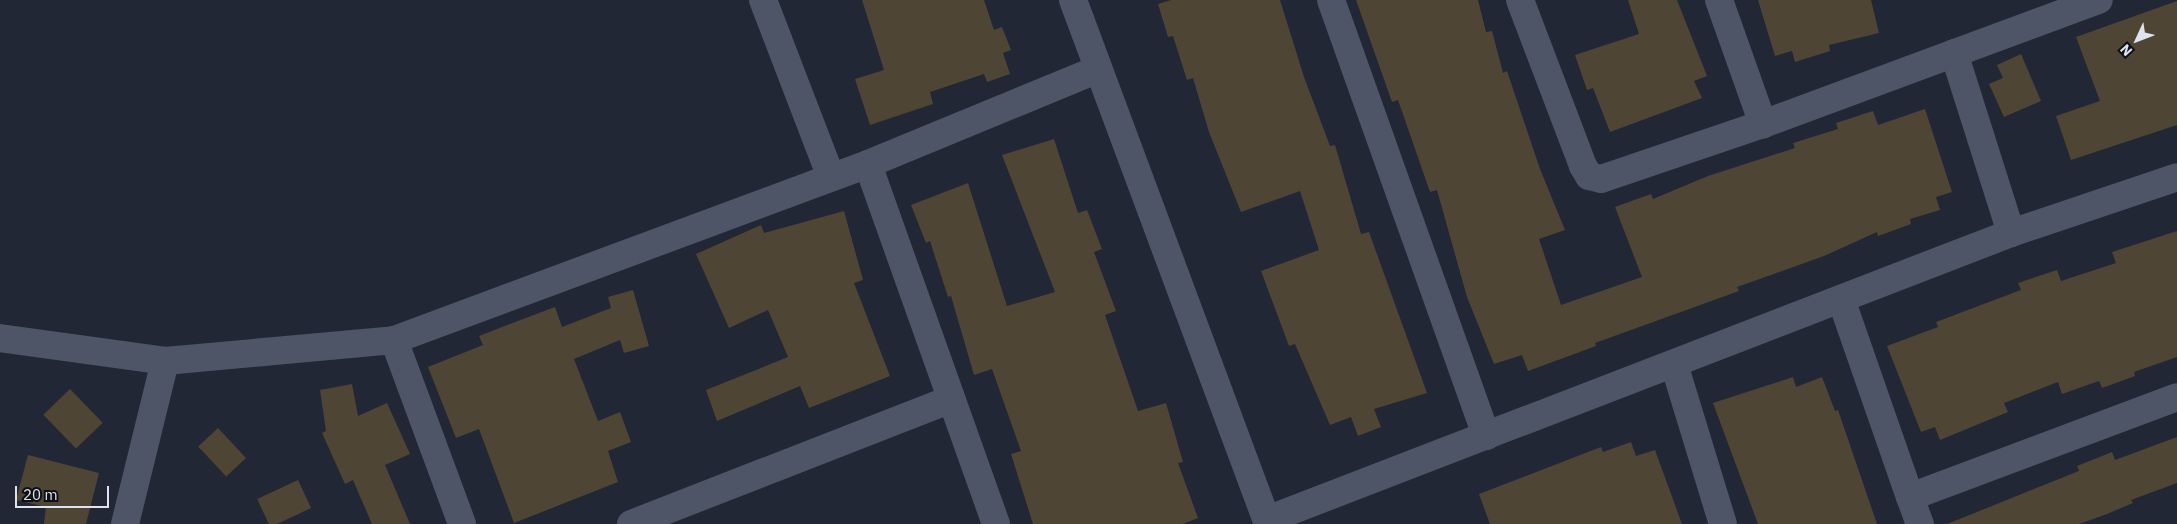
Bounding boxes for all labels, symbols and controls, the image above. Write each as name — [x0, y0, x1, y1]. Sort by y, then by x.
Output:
north arrow — [2112, 15, 2162, 65]
text: N — [2116, 40, 2136, 60]
scale bar — [18, 476, 111, 508]
text: 20 m — [23, 485, 58, 504]

